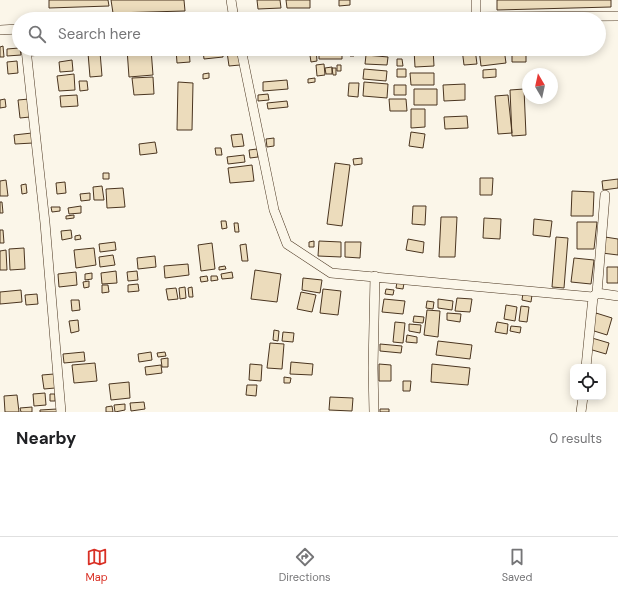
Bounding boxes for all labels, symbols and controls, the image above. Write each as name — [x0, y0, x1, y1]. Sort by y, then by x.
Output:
search box — [12, 12, 606, 56]
icon: search — [26, 23, 48, 45]
text: Search here — [58, 24, 141, 44]
north arrow — [522, 68, 558, 104]
map controls — [570, 364, 606, 400]
button: locate — [570, 364, 606, 400]
text: Nearby — [16, 427, 76, 449]
text: 0 results — [549, 430, 602, 447]
tab: Map — [86, 546, 108, 584]
tab: Directions — [279, 546, 331, 584]
tab: Saved — [502, 546, 532, 584]

